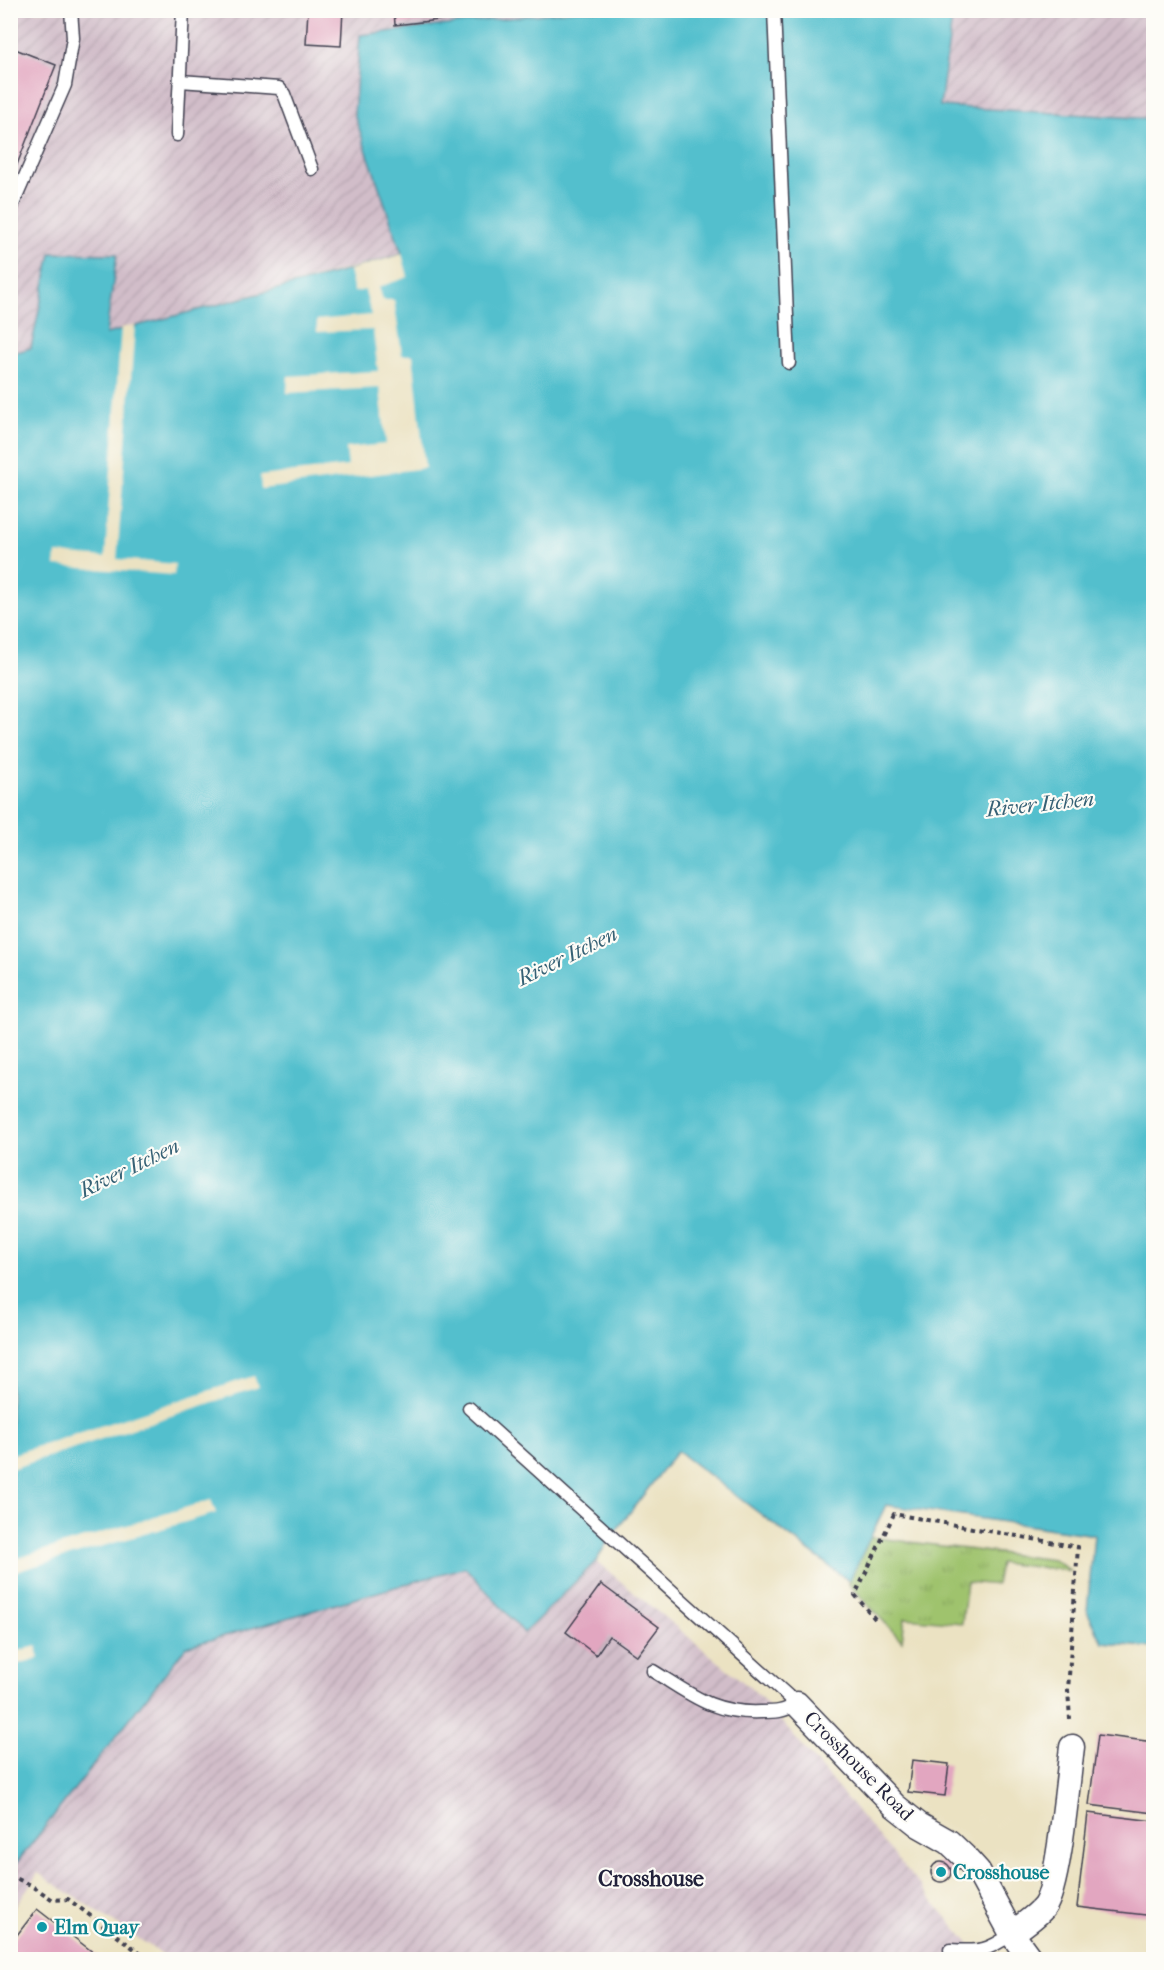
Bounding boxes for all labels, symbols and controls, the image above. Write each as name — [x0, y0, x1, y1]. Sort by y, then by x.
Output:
water label: River Itchen — [983, 786, 1095, 822]
water label: River Itchen — [511, 921, 621, 991]
water label: River Itchen — [73, 1133, 183, 1203]
street label: Crosshouse Road — [800, 1707, 919, 1826]
place label: Crosshouse — [953, 1861, 1049, 1884]
marker: Crosshouse — [934, 1865, 948, 1879]
district label: Crosshouse — [598, 1866, 704, 1892]
place label: Elm Quay — [54, 1916, 140, 1939]
marker: Elm Quay — [35, 1920, 49, 1934]

